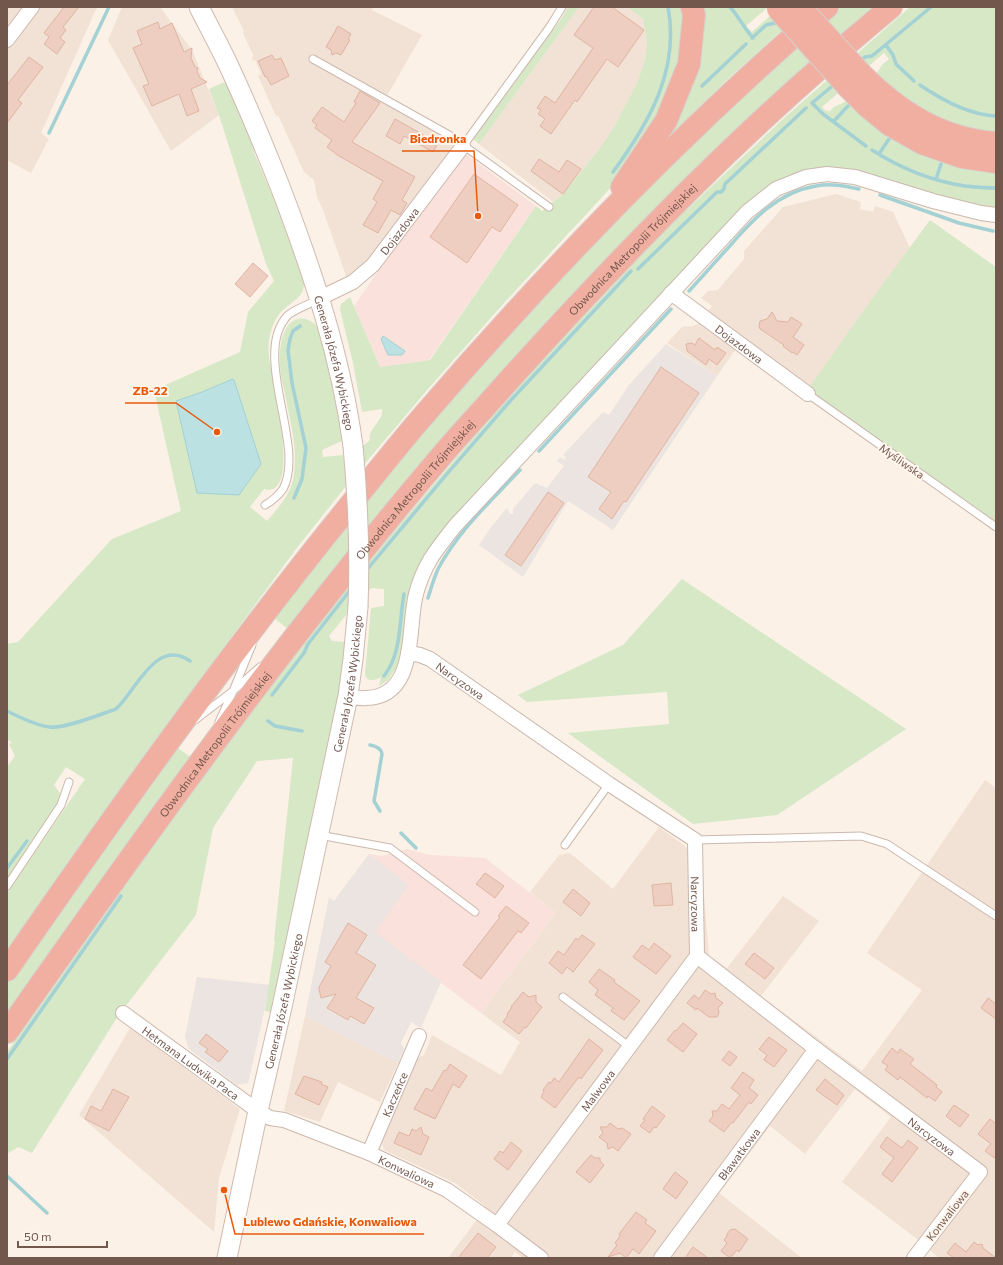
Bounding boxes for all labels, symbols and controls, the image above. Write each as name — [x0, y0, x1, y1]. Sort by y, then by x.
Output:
callout: Biedronka — [402, 127, 474, 151]
text: Biedronka — [410, 131, 466, 145]
street label: Obwodnica Metropolii Trójmiejskiej — [565, 181, 699, 318]
street label: Dojazdowa — [377, 204, 421, 257]
street label: Generała Józefa Wybickiego — [312, 294, 357, 432]
street label: Dojazdowa — [713, 322, 766, 365]
callout: ZB-22 — [125, 379, 176, 403]
text: ZB-22 — [133, 383, 168, 397]
street label: Obwodnica Metropolii Trójmiejskiej — [352, 417, 477, 561]
street label: Myśliwska — [877, 441, 927, 481]
street label: Generała Józefa Wybickiego — [330, 614, 364, 753]
street label: Narcyzowa — [434, 659, 487, 702]
street label: Obwodnica Metropolii Trójmiejskiej — [156, 668, 273, 819]
street label: Narcyzowa — [689, 876, 703, 932]
street label: Generała Józefa Wybickiego — [261, 931, 304, 1070]
street label: Hetmana Ludwika Paca — [140, 1023, 242, 1102]
street label: Malwowa — [578, 1067, 617, 1114]
street label: Kaczeńce — [379, 1070, 410, 1119]
street label: Narcyzowa — [906, 1114, 958, 1158]
street label: Bławatkowa — [715, 1125, 762, 1182]
street label: Konwaliowa — [377, 1152, 437, 1190]
street label: Konwaliowa — [923, 1187, 971, 1243]
callout: Lublewo Gdańskie, Konwaliowa — [235, 1210, 424, 1234]
text: Lublewo Gdańskie, Konwaliowa — [243, 1214, 417, 1228]
scale bar — [18, 1223, 107, 1249]
text: 50 m — [24, 1229, 52, 1243]

